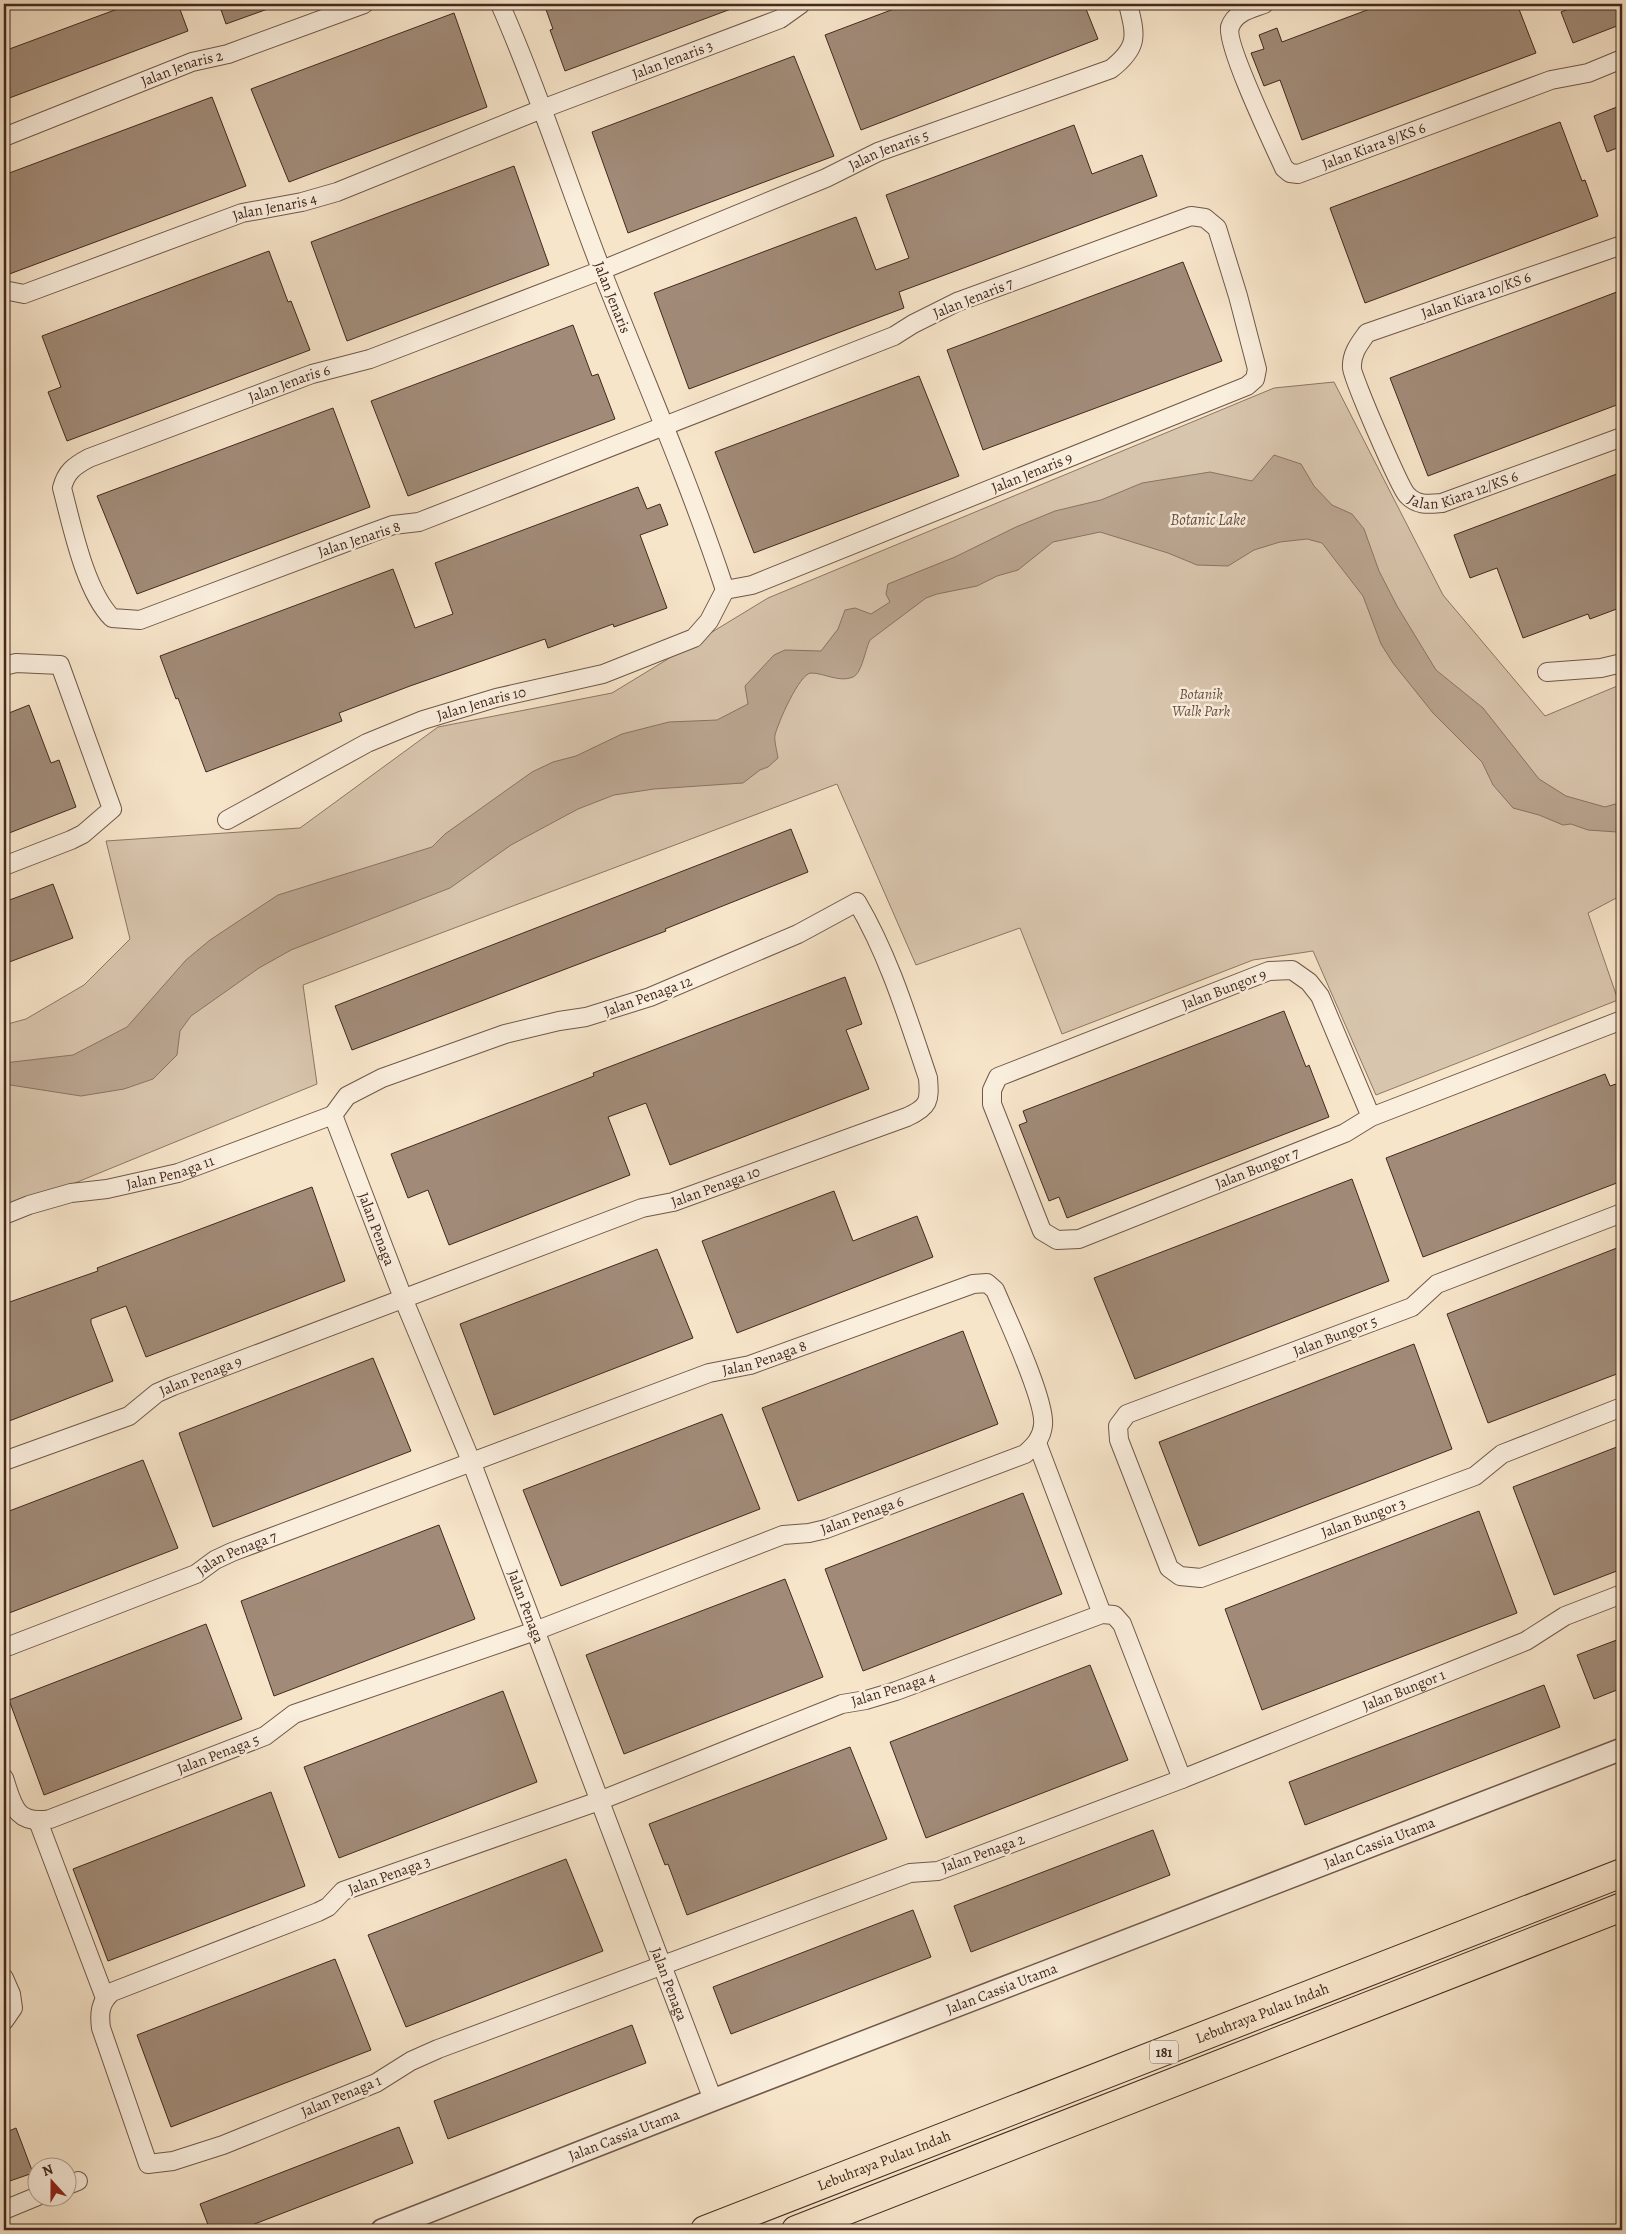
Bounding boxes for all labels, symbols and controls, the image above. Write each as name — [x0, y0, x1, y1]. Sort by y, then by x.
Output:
street label: Jalan Jenaris 3 — [629, 35, 716, 84]
street label: Jalan Jenaris 2 — [138, 45, 225, 91]
street label: Jalan Kiara 8/KS 6 — [1319, 117, 1428, 174]
street label: Jalan Jenaris 5 — [845, 125, 932, 175]
street label: Jalan Jenaris 4 — [229, 188, 319, 226]
street label: Jalan Jenaris — [589, 258, 636, 336]
street label: Jalan Kiara 10/KS 6 — [1418, 267, 1534, 323]
street label: Jalan Jenaris 7 — [930, 273, 1017, 323]
street label: Jalan Jenaris 6 — [245, 360, 332, 407]
street label: Jalan Jenaris 9 — [988, 447, 1075, 498]
street label: Jalan Kiara 12/KS 6 — [1404, 466, 1521, 514]
water label: Botanic Lake — [1170, 509, 1246, 531]
street label: Jalan Jenaris 8 — [315, 516, 403, 562]
street label: Jalan Jenaris 10 — [434, 682, 528, 725]
park label: Botanik Walk Park — [1172, 684, 1230, 721]
street label: Jalan Bungor 9 — [1179, 964, 1269, 1014]
street label: Jalan Penaga 12 — [601, 971, 695, 1021]
street label: Jalan Bungor 7 — [1212, 1142, 1303, 1194]
street label: Jalan Penaga 11 — [124, 1150, 217, 1194]
street label: Jalan Penaga 10 — [668, 1161, 763, 1212]
street label: Jalan Penaga — [353, 1189, 400, 1269]
street label: Jalan Bungor 5 — [1290, 1311, 1380, 1361]
street label: Jalan Penaga 8 — [720, 1335, 809, 1380]
street label: Jalan Penaga 9 — [156, 1351, 245, 1401]
street label: Jalan Penaga 6 — [818, 1491, 906, 1539]
street label: Jalan Bungor 3 — [1318, 1493, 1408, 1542]
street label: Jalan Penaga 7 — [192, 1526, 280, 1580]
street label: Jalan Penaga — [503, 1567, 549, 1646]
street label: Jalan Bungor 1 — [1359, 1664, 1448, 1716]
street label: Jalan Penaga 4 — [849, 1667, 938, 1711]
street label: Jalan Penaga 5 — [174, 1729, 262, 1779]
street label: Jalan Cassia Utama — [1321, 1812, 1438, 1873]
street label: Jalan Penaga 2 — [939, 1829, 1027, 1877]
street label: Jalan Penaga 3 — [345, 1851, 433, 1899]
street label: Jalan Penaga — [646, 1945, 692, 2024]
street label: Jalan Cassia Utama — [943, 1958, 1060, 2019]
street label: Lebuhraya Pulau Indah — [1193, 1978, 1332, 2048]
road number: 181 — [1150, 2040, 1178, 2064]
street label: Jalan Penaga 1 — [298, 2070, 384, 2122]
street label: Jalan Cassia Utama — [566, 2104, 682, 2166]
street label: Lebuhraya Pulau Indah — [814, 2125, 954, 2195]
north arrow — [28, 2156, 78, 2206]
text: N — [39, 2160, 56, 2181]

